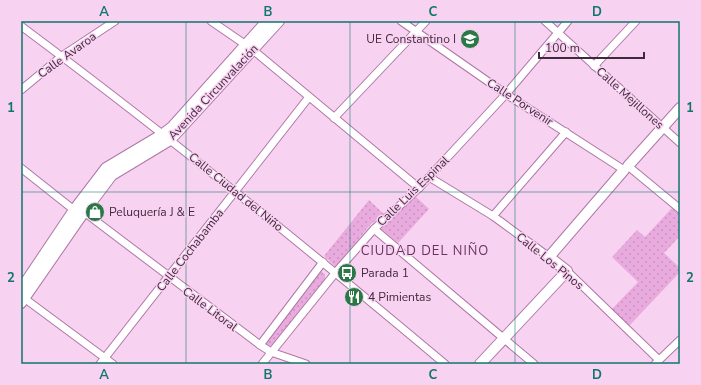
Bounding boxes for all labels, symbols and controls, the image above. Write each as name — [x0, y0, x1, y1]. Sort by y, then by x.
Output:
text: A — [99, 3, 109, 21]
text: B — [264, 3, 273, 21]
text: C — [429, 3, 438, 21]
text: D — [592, 3, 602, 21]
street label: Calle Avaroa — [34, 28, 100, 82]
school or university icon: UE Constantino I — [459, 28, 481, 50]
place label: UE Constantino I — [366, 31, 456, 47]
scale bar — [539, 34, 644, 60]
text: 100 m — [545, 40, 580, 56]
street label: Avenida Circunvalación — [164, 41, 262, 143]
street label: Calle Mejillones — [593, 63, 667, 133]
street label: Calle Porvenir — [484, 75, 557, 130]
text: 1 — [7, 99, 15, 117]
text: 1 — [686, 99, 694, 117]
street label: Calle Ciudad del Niño — [186, 149, 287, 235]
street label: Calle Luis Espinal — [373, 152, 453, 230]
shop icon: Peluquería J & E — [84, 201, 106, 223]
place label: Peluquería J & E — [109, 204, 195, 220]
street label: Calle Cochabamba — [153, 205, 227, 295]
street label: Calle Los Pinos — [513, 229, 587, 293]
district label: CIUDAD DEL NIÑO — [361, 242, 489, 260]
bus stop icon: Parada 1 — [336, 262, 358, 284]
place label: Parada 1 — [361, 265, 409, 281]
text: 2 — [7, 269, 15, 287]
text: 2 — [686, 269, 694, 287]
street label: Calle Litoral — [179, 283, 241, 335]
restaurant icon: 4 Pimientas — [343, 286, 365, 308]
place label: 4 Pimientas — [368, 289, 431, 305]
text: A — [99, 366, 109, 384]
text: B — [264, 366, 273, 384]
text: C — [429, 366, 438, 384]
text: D — [592, 366, 602, 384]

